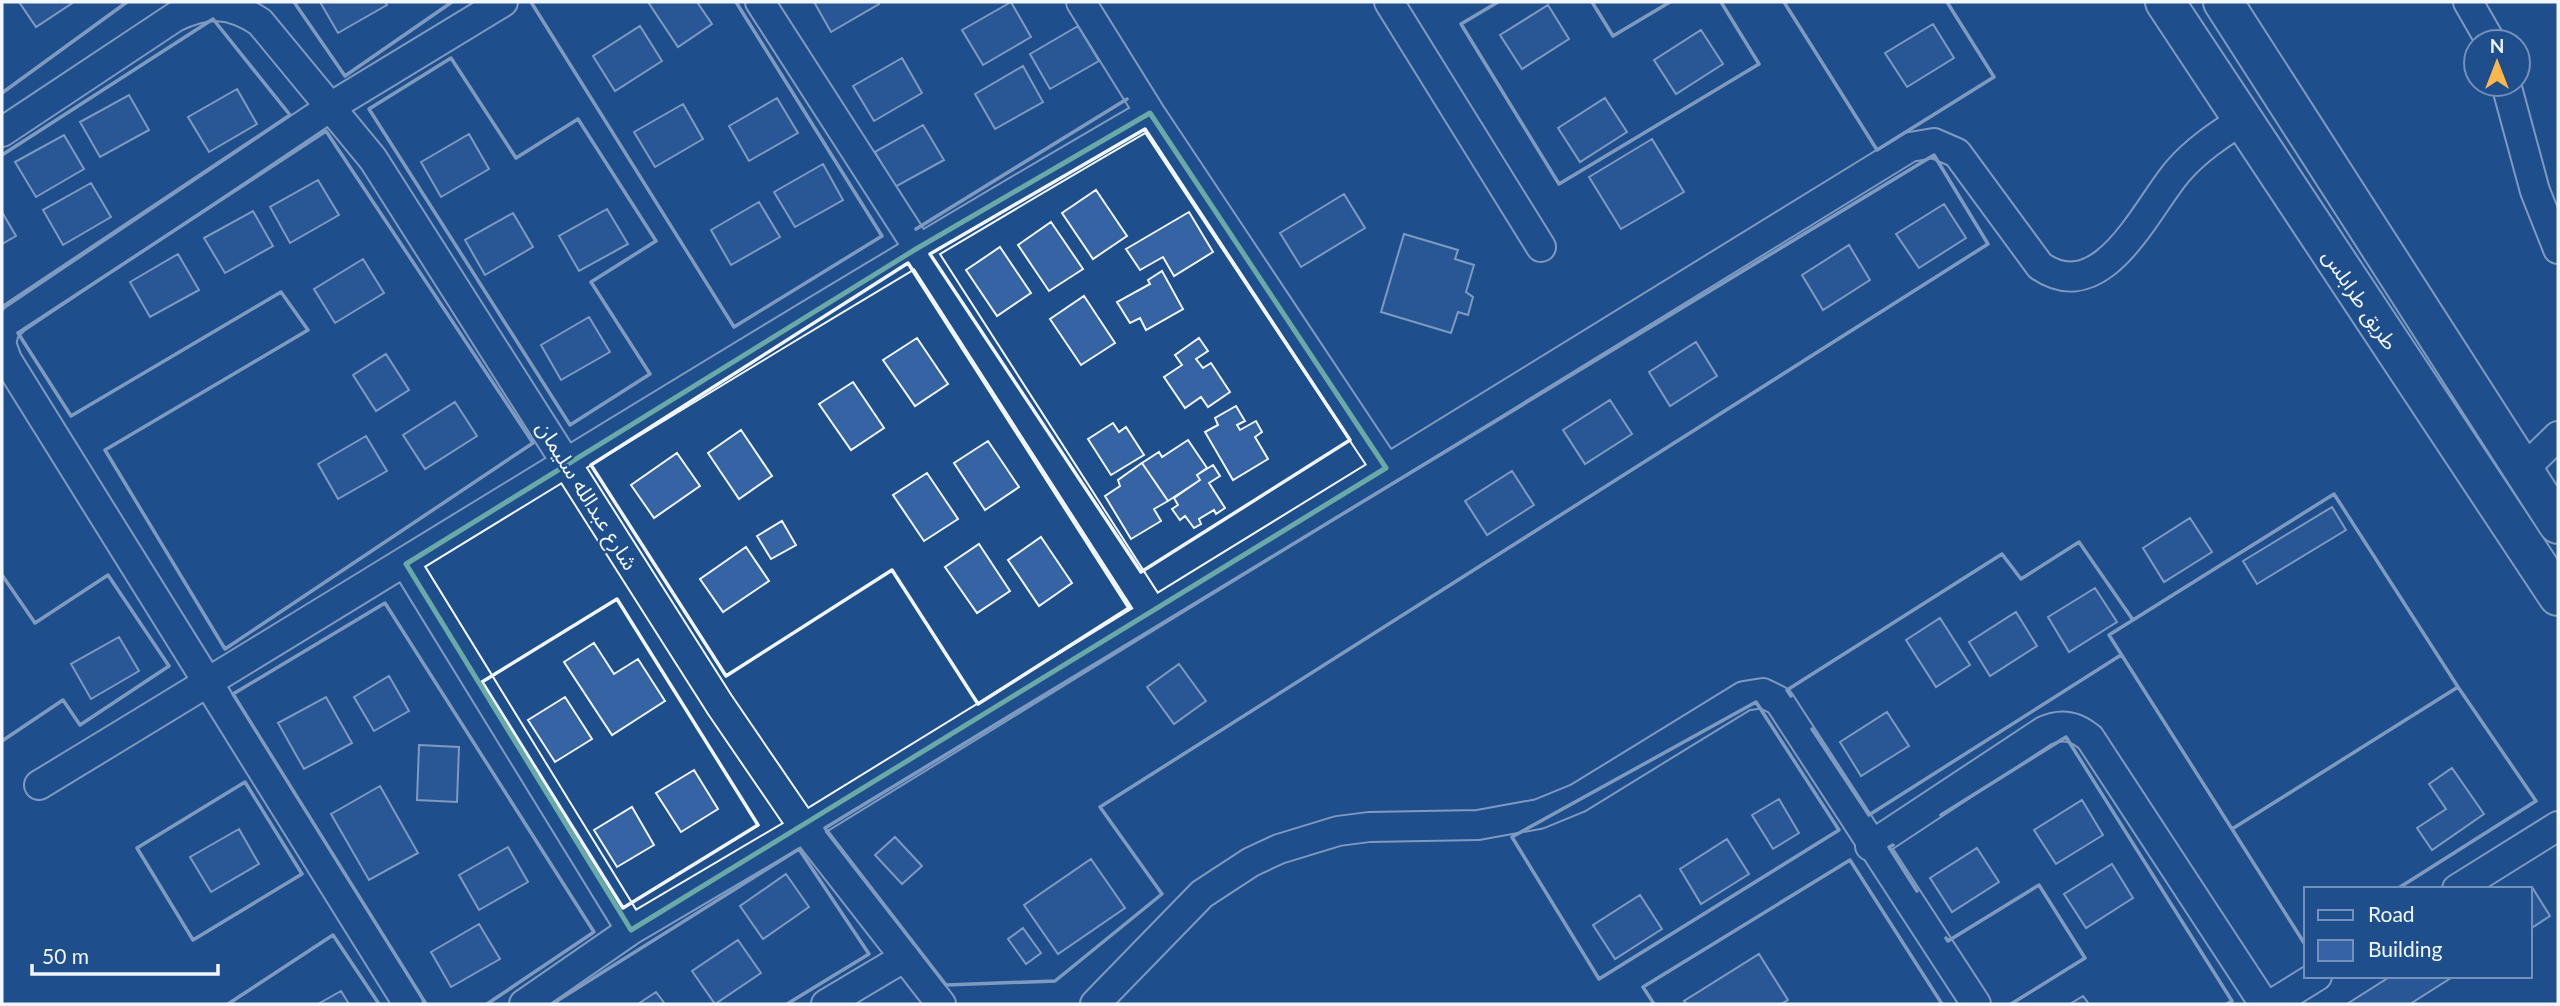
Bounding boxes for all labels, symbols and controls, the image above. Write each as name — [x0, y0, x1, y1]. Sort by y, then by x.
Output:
north arrow — [2462, 28, 2532, 98]
text: N — [2490, 34, 2504, 57]
street label: طريق طرابلس — [2317, 244, 2404, 355]
street label: شارع عبدالله سليمان — [529, 416, 644, 576]
legend — [2304, 887, 2532, 978]
text: Road — [2368, 901, 2415, 926]
scale bar — [32, 932, 217, 976]
text: Building — [2368, 936, 2443, 961]
text: 50 m — [42, 943, 89, 968]

